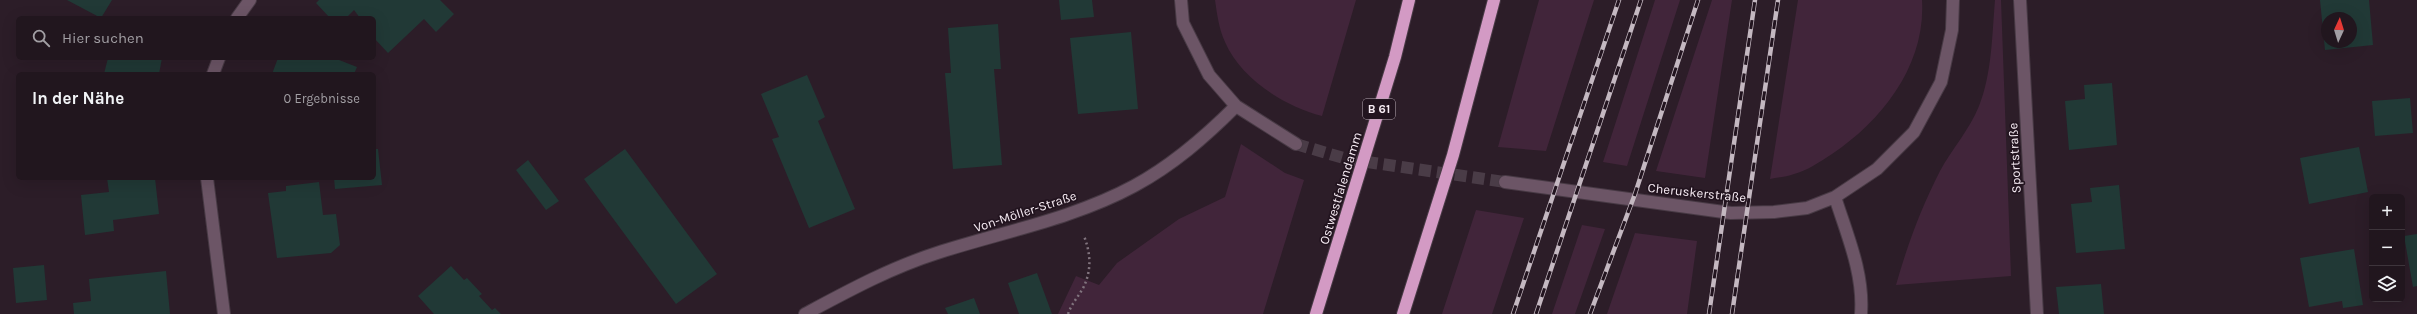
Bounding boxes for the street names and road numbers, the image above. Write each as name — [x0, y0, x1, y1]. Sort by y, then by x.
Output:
road number: B 61 — [1363, 99, 1395, 119]
street label: Sportstraße — [2005, 122, 2024, 194]
street label: Ostwestfalendamm — [1316, 130, 1365, 246]
street label: Cheruskerstraße — [1647, 180, 1747, 205]
street label: Von-Möller-Straße — [972, 188, 1079, 235]

